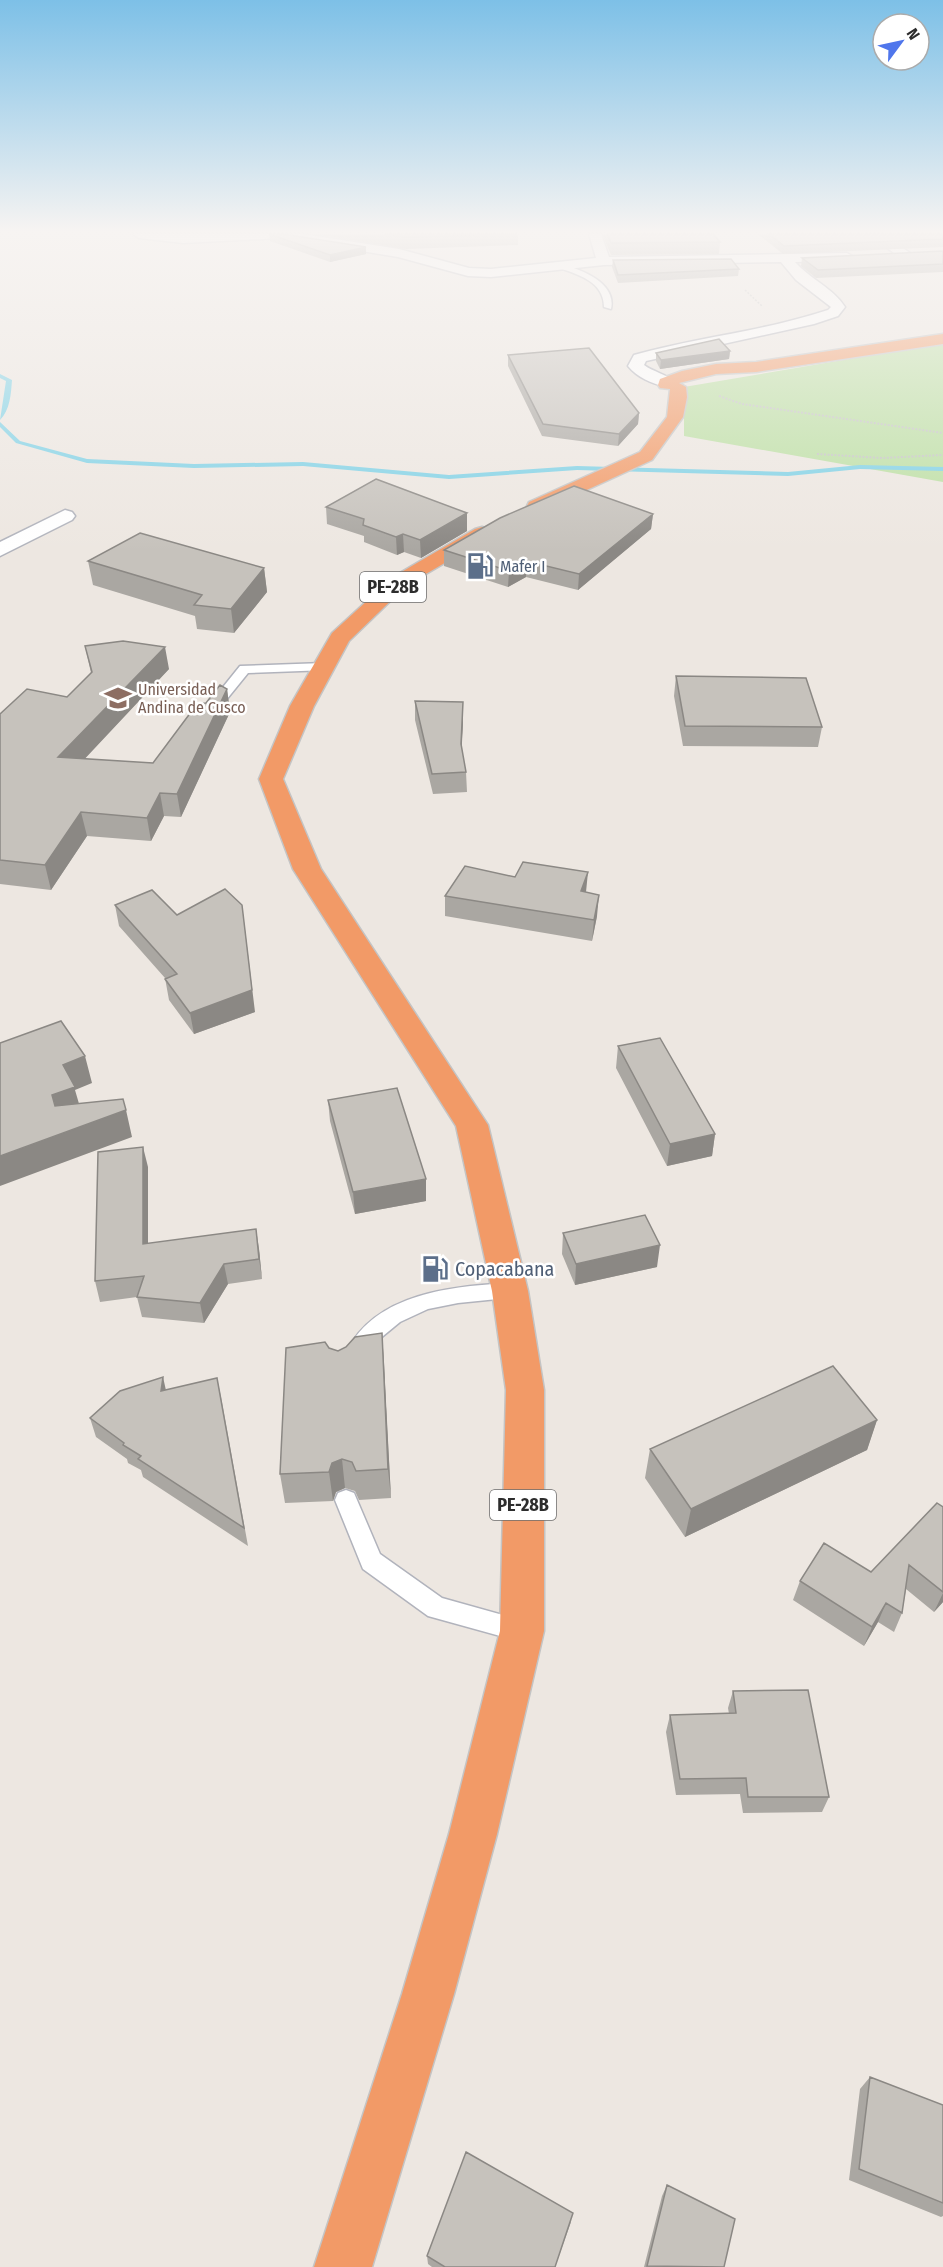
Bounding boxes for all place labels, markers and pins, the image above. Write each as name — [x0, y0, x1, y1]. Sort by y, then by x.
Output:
fuel station icon: Mafer I — [465, 551, 495, 581]
place label: Mafer I — [500, 557, 545, 576]
place label: Universidad Andina de Cusco — [138, 680, 246, 717]
school or university icon: Universidad Andina de Cusco — [103, 683, 133, 713]
fuel station icon: Copacabana — [420, 1254, 450, 1284]
place label: Copacabana — [455, 1257, 554, 1281]

